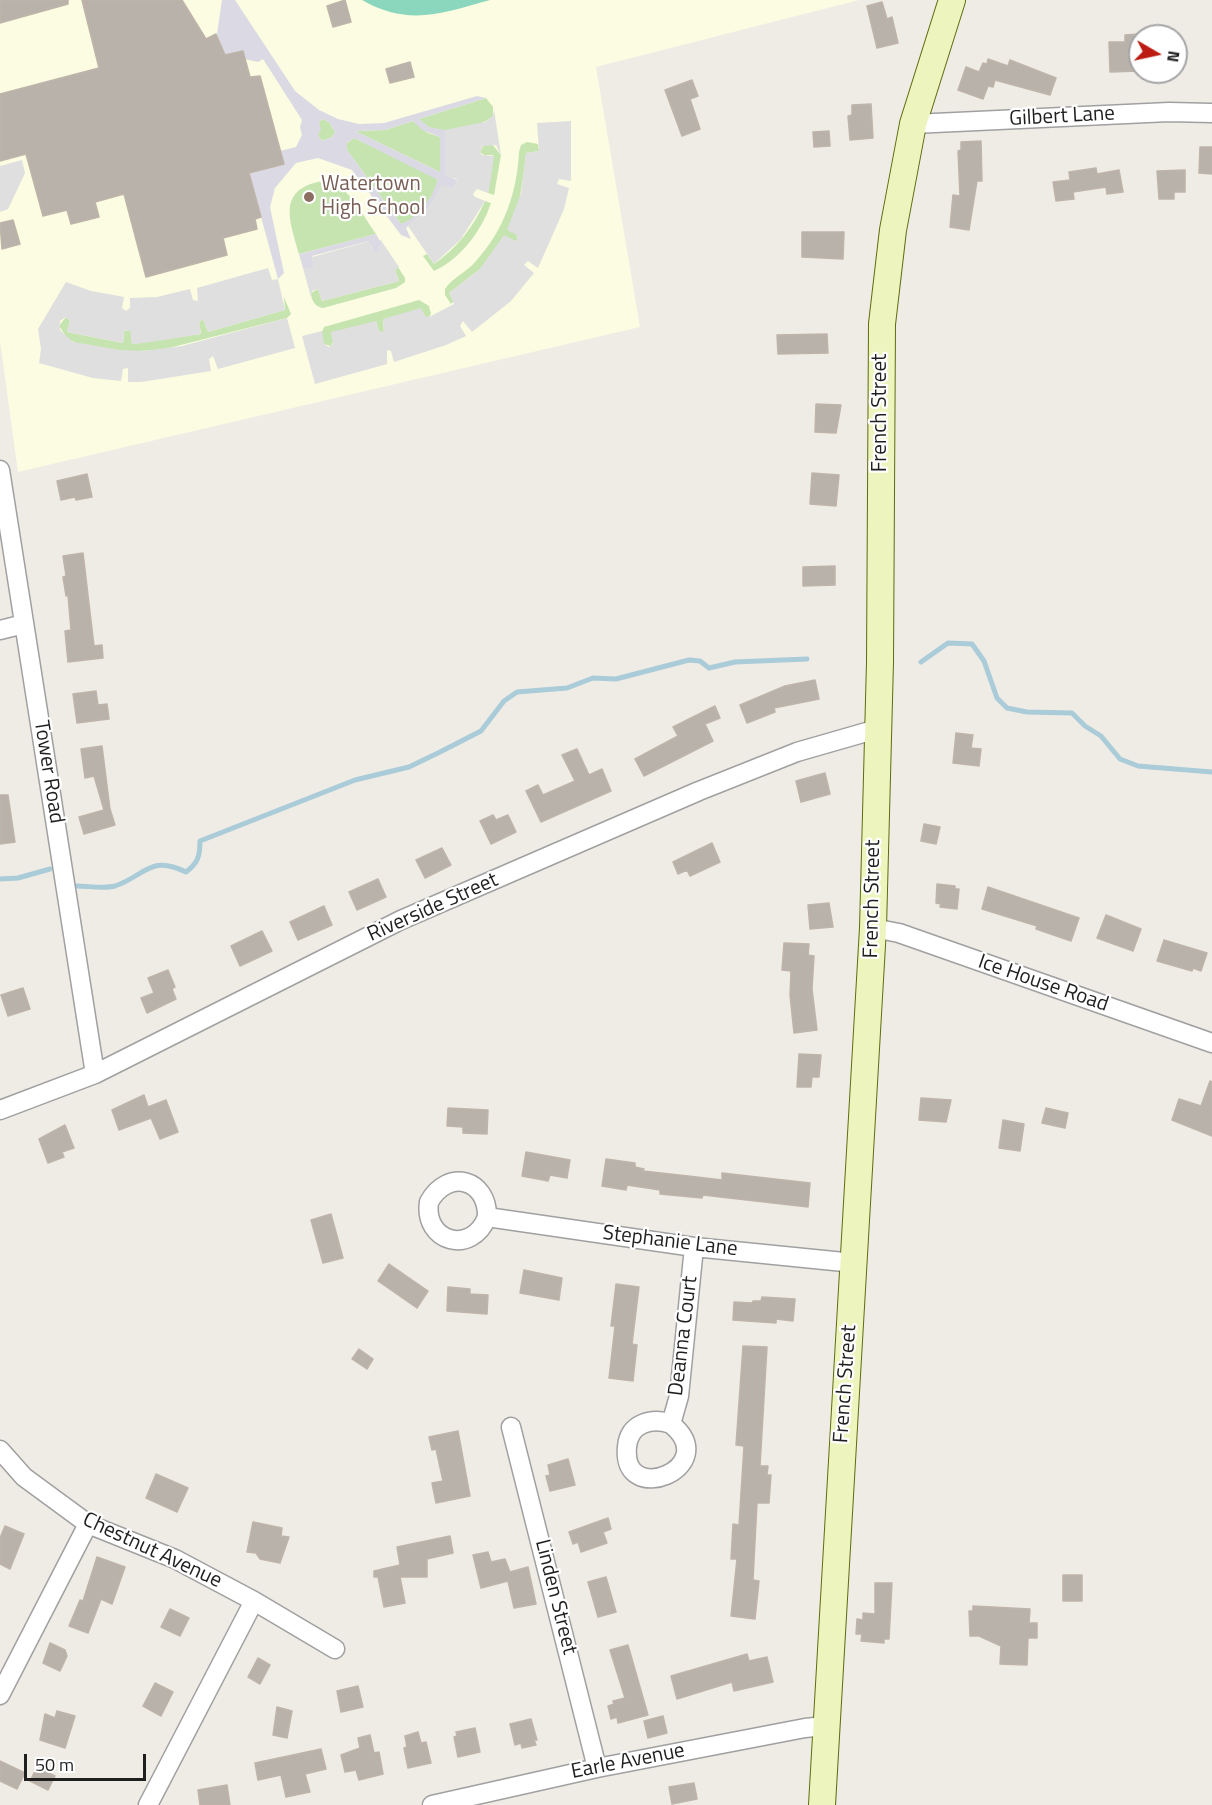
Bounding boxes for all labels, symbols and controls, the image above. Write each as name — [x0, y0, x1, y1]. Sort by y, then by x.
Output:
north arrow — [1128, 24, 1188, 84]
text: N — [1161, 49, 1187, 64]
street label: Gilbert Lane — [1009, 102, 1115, 132]
place label: Watertown High School — [321, 172, 425, 222]
marker: Watertown High School — [302, 190, 316, 204]
street label: French Street — [868, 354, 894, 472]
street label: Tower Road — [27, 719, 69, 825]
street label: French Street — [859, 839, 887, 959]
street label: Riverside Street — [364, 868, 502, 948]
street label: Ice House Road — [975, 950, 1111, 1018]
street label: Stephanie Lane — [601, 1221, 739, 1263]
street label: Deanna Court — [664, 1275, 704, 1397]
street label: French Street — [829, 1324, 863, 1444]
street label: Chestnut Avenue — [78, 1508, 226, 1594]
street label: Linden Street — [529, 1537, 581, 1657]
street label: Earle Avenue — [569, 1739, 687, 1785]
scale bar — [27, 1742, 148, 1780]
text: 50 m — [35, 1751, 74, 1778]

